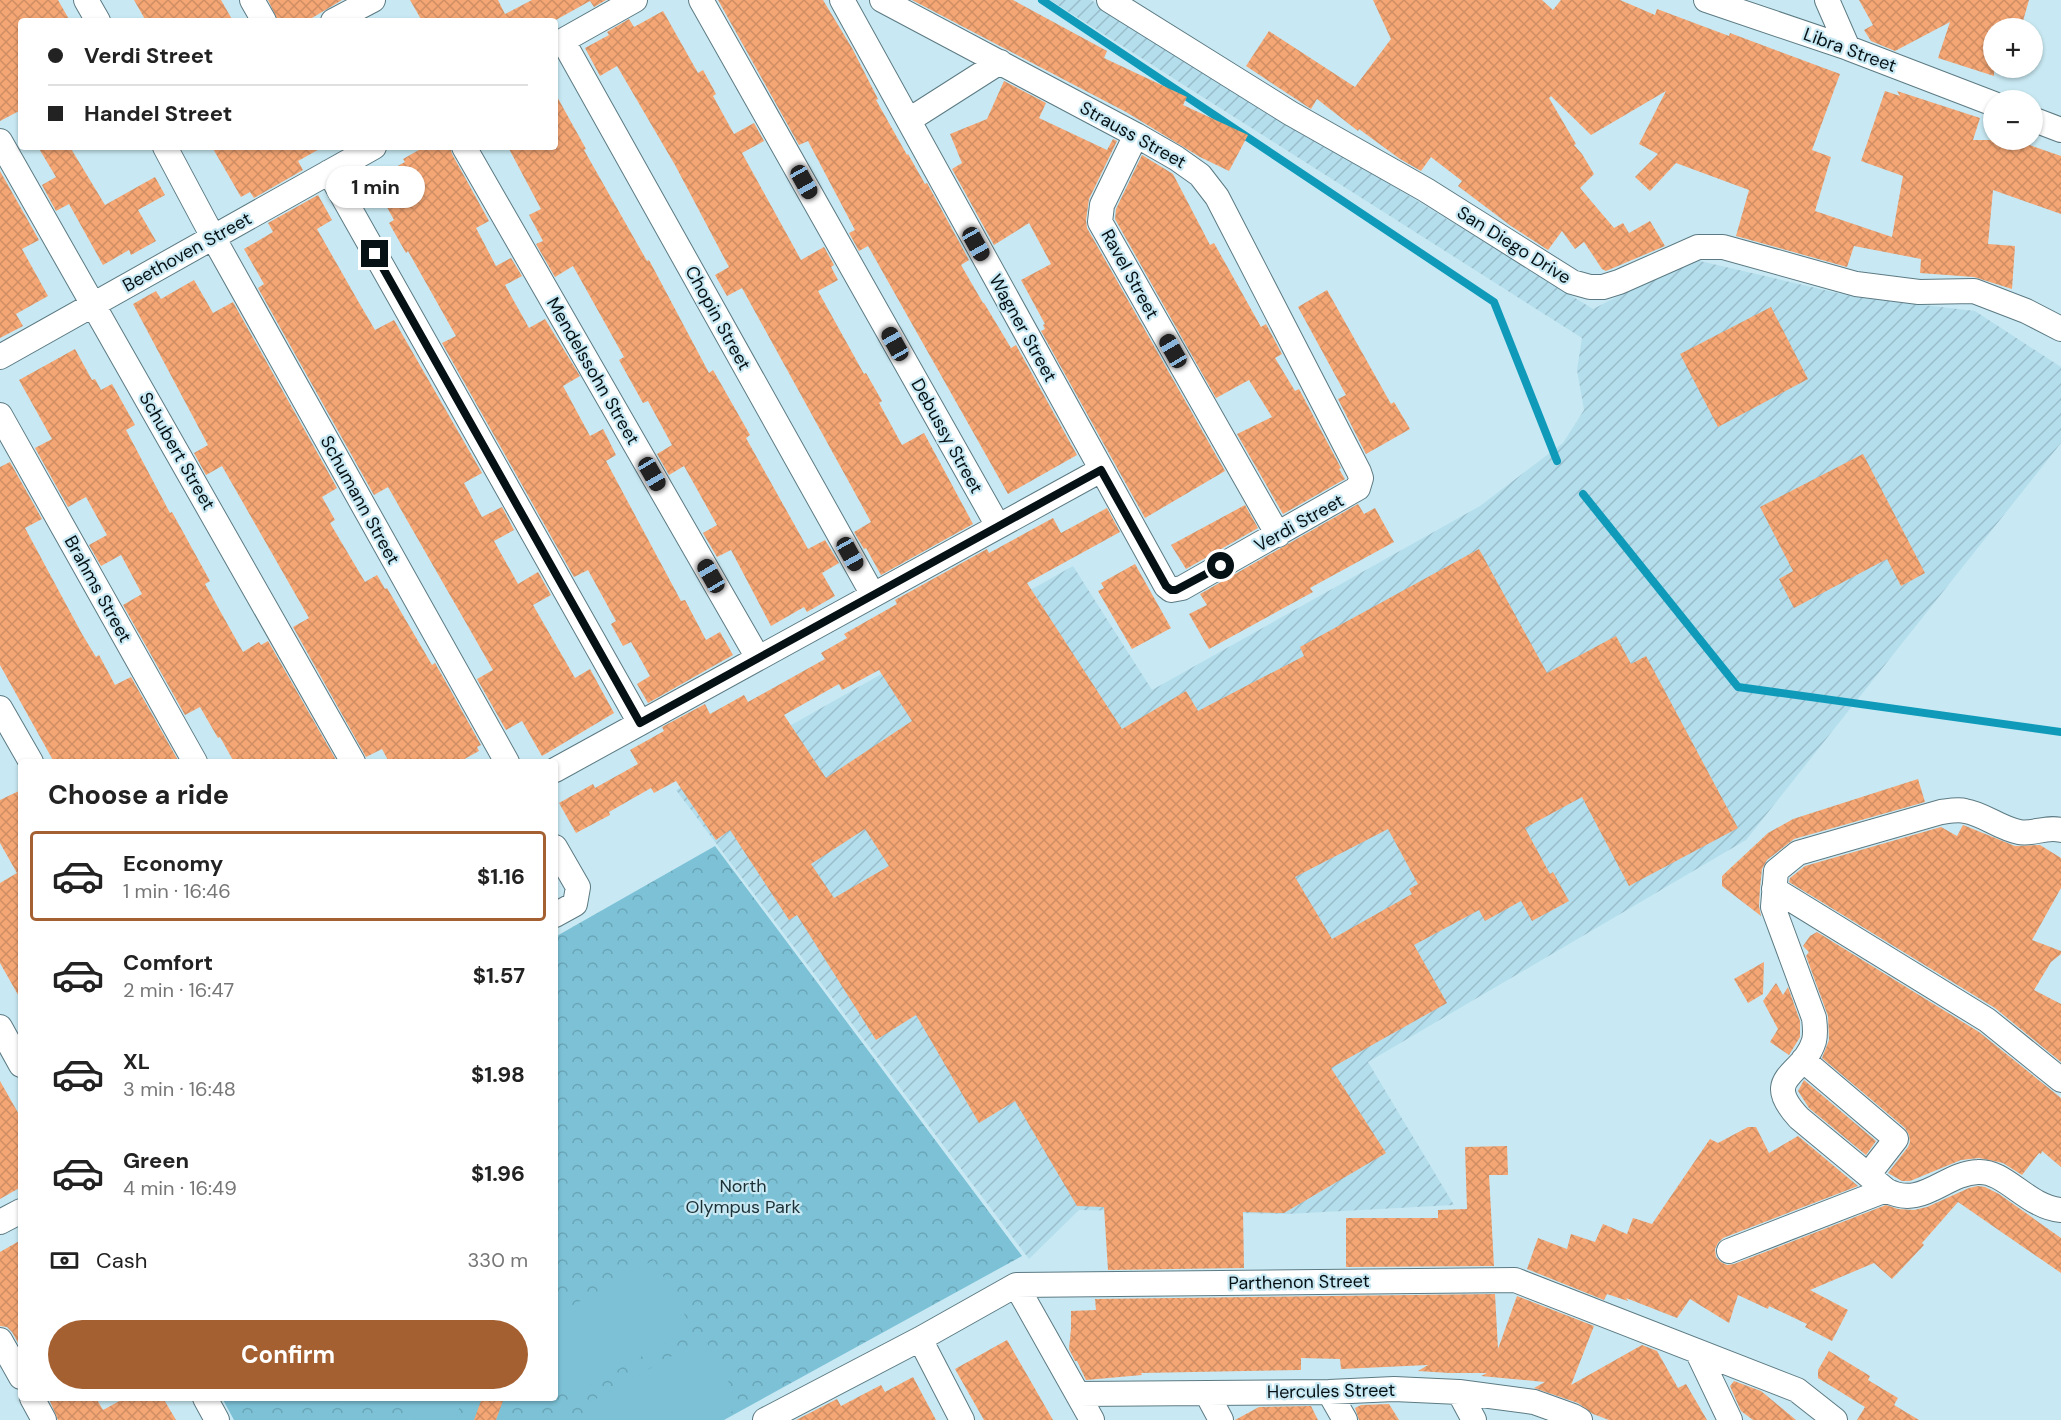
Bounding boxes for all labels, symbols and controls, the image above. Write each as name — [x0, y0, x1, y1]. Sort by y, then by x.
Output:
map controls — [1983, 18, 2043, 150]
button: + — [1983, 18, 2043, 78]
street label: Libra Street — [1800, 22, 1900, 78]
text: Verdi Street — [84, 41, 213, 70]
button: − — [1983, 90, 2043, 150]
street label: Strauss Street — [1076, 96, 1190, 174]
text: Handel Street — [84, 99, 232, 128]
car — [787, 162, 821, 202]
callout: 1 min — [326, 167, 424, 209]
text: 1 min — [351, 174, 400, 200]
street label: San Diego Drive — [1453, 200, 1575, 290]
street label: Beethoven Street — [118, 207, 256, 297]
car — [959, 224, 993, 264]
street label: Ravel Street — [1096, 225, 1164, 323]
route end — [361, 240, 388, 267]
street label: Chopin Street — [679, 262, 757, 374]
street label: Wagner Street — [984, 270, 1062, 386]
street label: Mendelssohn Street — [541, 293, 645, 449]
car — [878, 324, 912, 364]
car — [1156, 331, 1190, 371]
street label: Debussy Street — [906, 374, 988, 498]
street label: Schubert Street — [134, 388, 220, 514]
street label: Schumann Street — [315, 431, 405, 569]
car — [635, 454, 669, 494]
street label: Verdi Street — [1250, 489, 1348, 557]
street label: Brahms Street — [59, 531, 137, 647]
car — [833, 534, 867, 574]
route start — [1207, 552, 1234, 579]
car — [694, 556, 728, 596]
text: Choose a ride — [48, 777, 229, 812]
icon: car — [51, 849, 105, 903]
text: Economy — [123, 849, 223, 878]
text: $1.16 — [477, 862, 525, 891]
text: 1 min · 16:46 — [123, 878, 231, 904]
icon: car — [51, 948, 105, 1002]
text: Comfort — [123, 948, 213, 977]
text: $1.57 — [473, 961, 525, 990]
text: 2 min · 16:47 — [123, 977, 234, 1003]
icon: car — [51, 1047, 105, 1101]
text: XL — [123, 1047, 150, 1076]
text: $1.98 — [471, 1060, 525, 1089]
text: 3 min · 16:48 — [123, 1076, 236, 1102]
icon: car — [51, 1146, 105, 1200]
text: Green — [123, 1146, 189, 1175]
text: $1.96 — [471, 1159, 525, 1188]
park label: North Olympus Park — [686, 1174, 800, 1219]
text: 4 min · 16:49 — [123, 1175, 237, 1201]
icon: cash — [48, 1244, 81, 1277]
text: Cash — [96, 1246, 147, 1275]
text: 330 m — [468, 1247, 528, 1273]
street label: Parthenon Street — [1228, 1269, 1370, 1295]
button: Confirm — [48, 1320, 528, 1389]
street label: Hercules Street — [1267, 1378, 1395, 1404]

